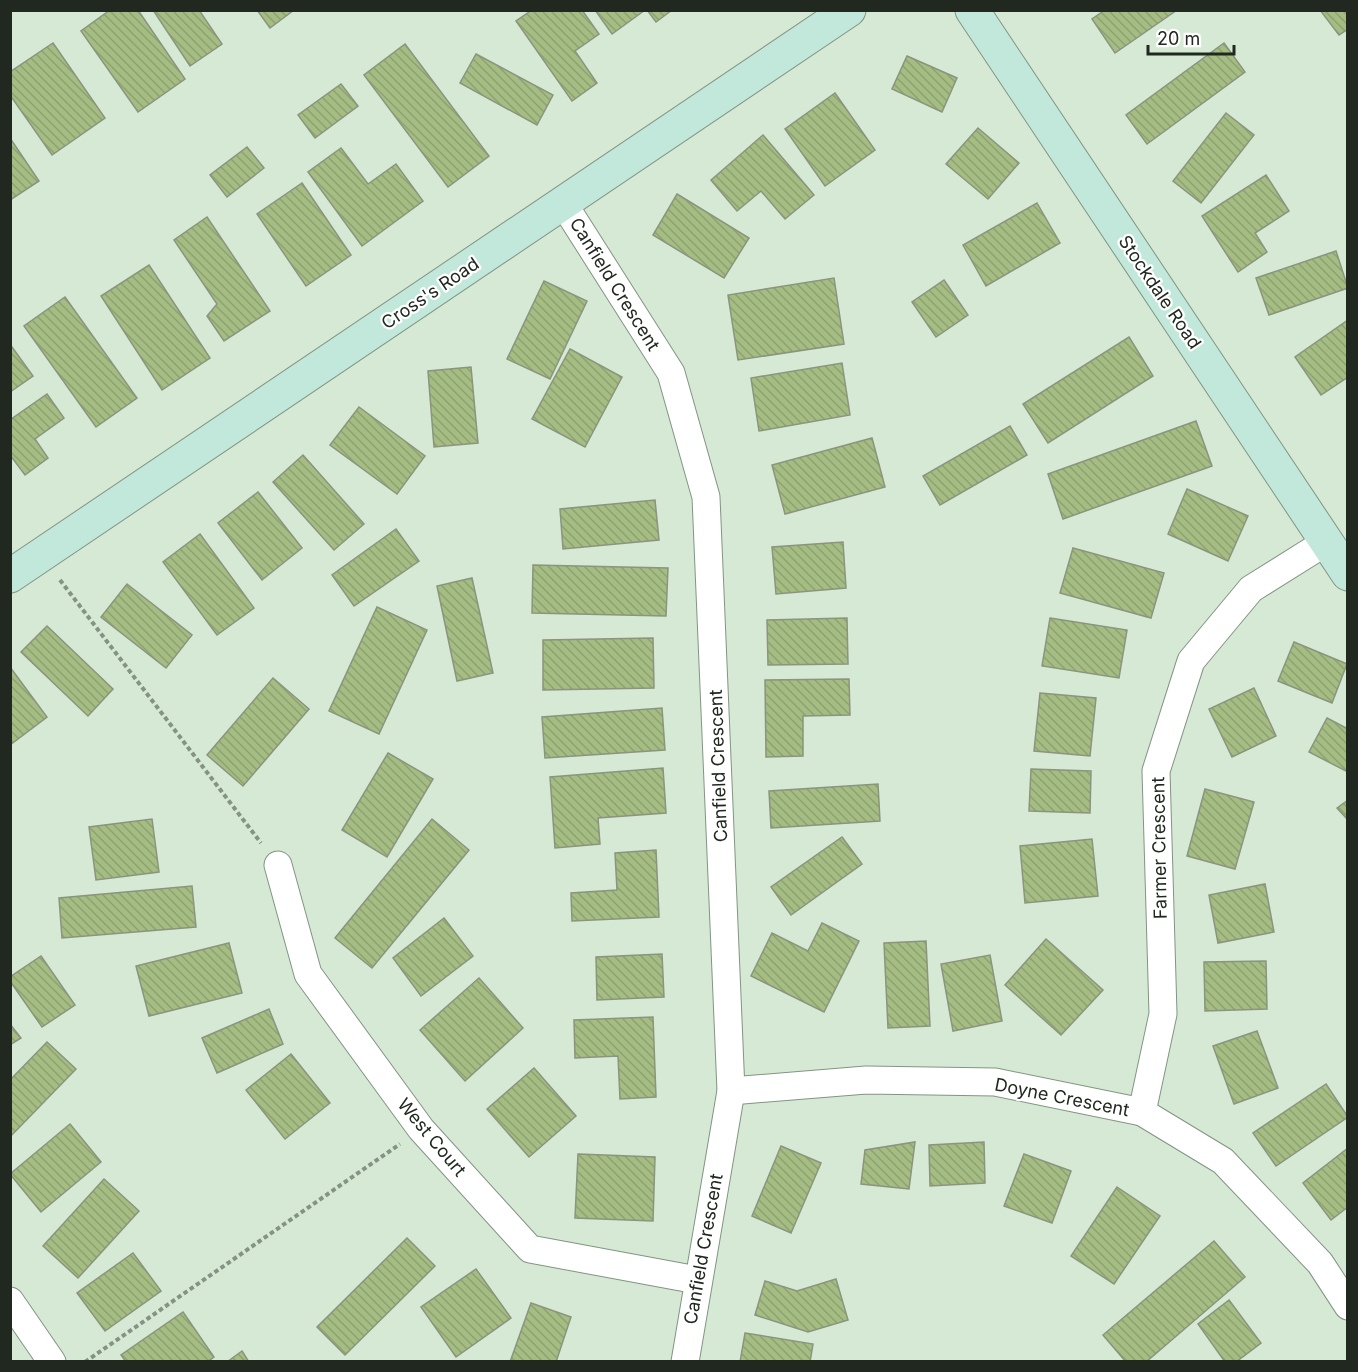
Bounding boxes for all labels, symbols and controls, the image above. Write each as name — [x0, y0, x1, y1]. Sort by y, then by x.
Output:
scale bar — [1148, 18, 1234, 56]
text: 20 m — [1157, 28, 1200, 49]
street label: Canfield Crescent — [566, 214, 664, 354]
street label: Stockdale Road — [1114, 231, 1206, 353]
street label: Cross's Road — [377, 253, 483, 333]
street label: Canfield Crescent — [705, 689, 731, 843]
street label: Farmer Crescent — [1147, 777, 1171, 919]
street label: Doyne Crescent — [993, 1074, 1131, 1120]
street label: West Court — [393, 1094, 471, 1180]
street label: Canfield Crescent — [679, 1172, 727, 1326]

